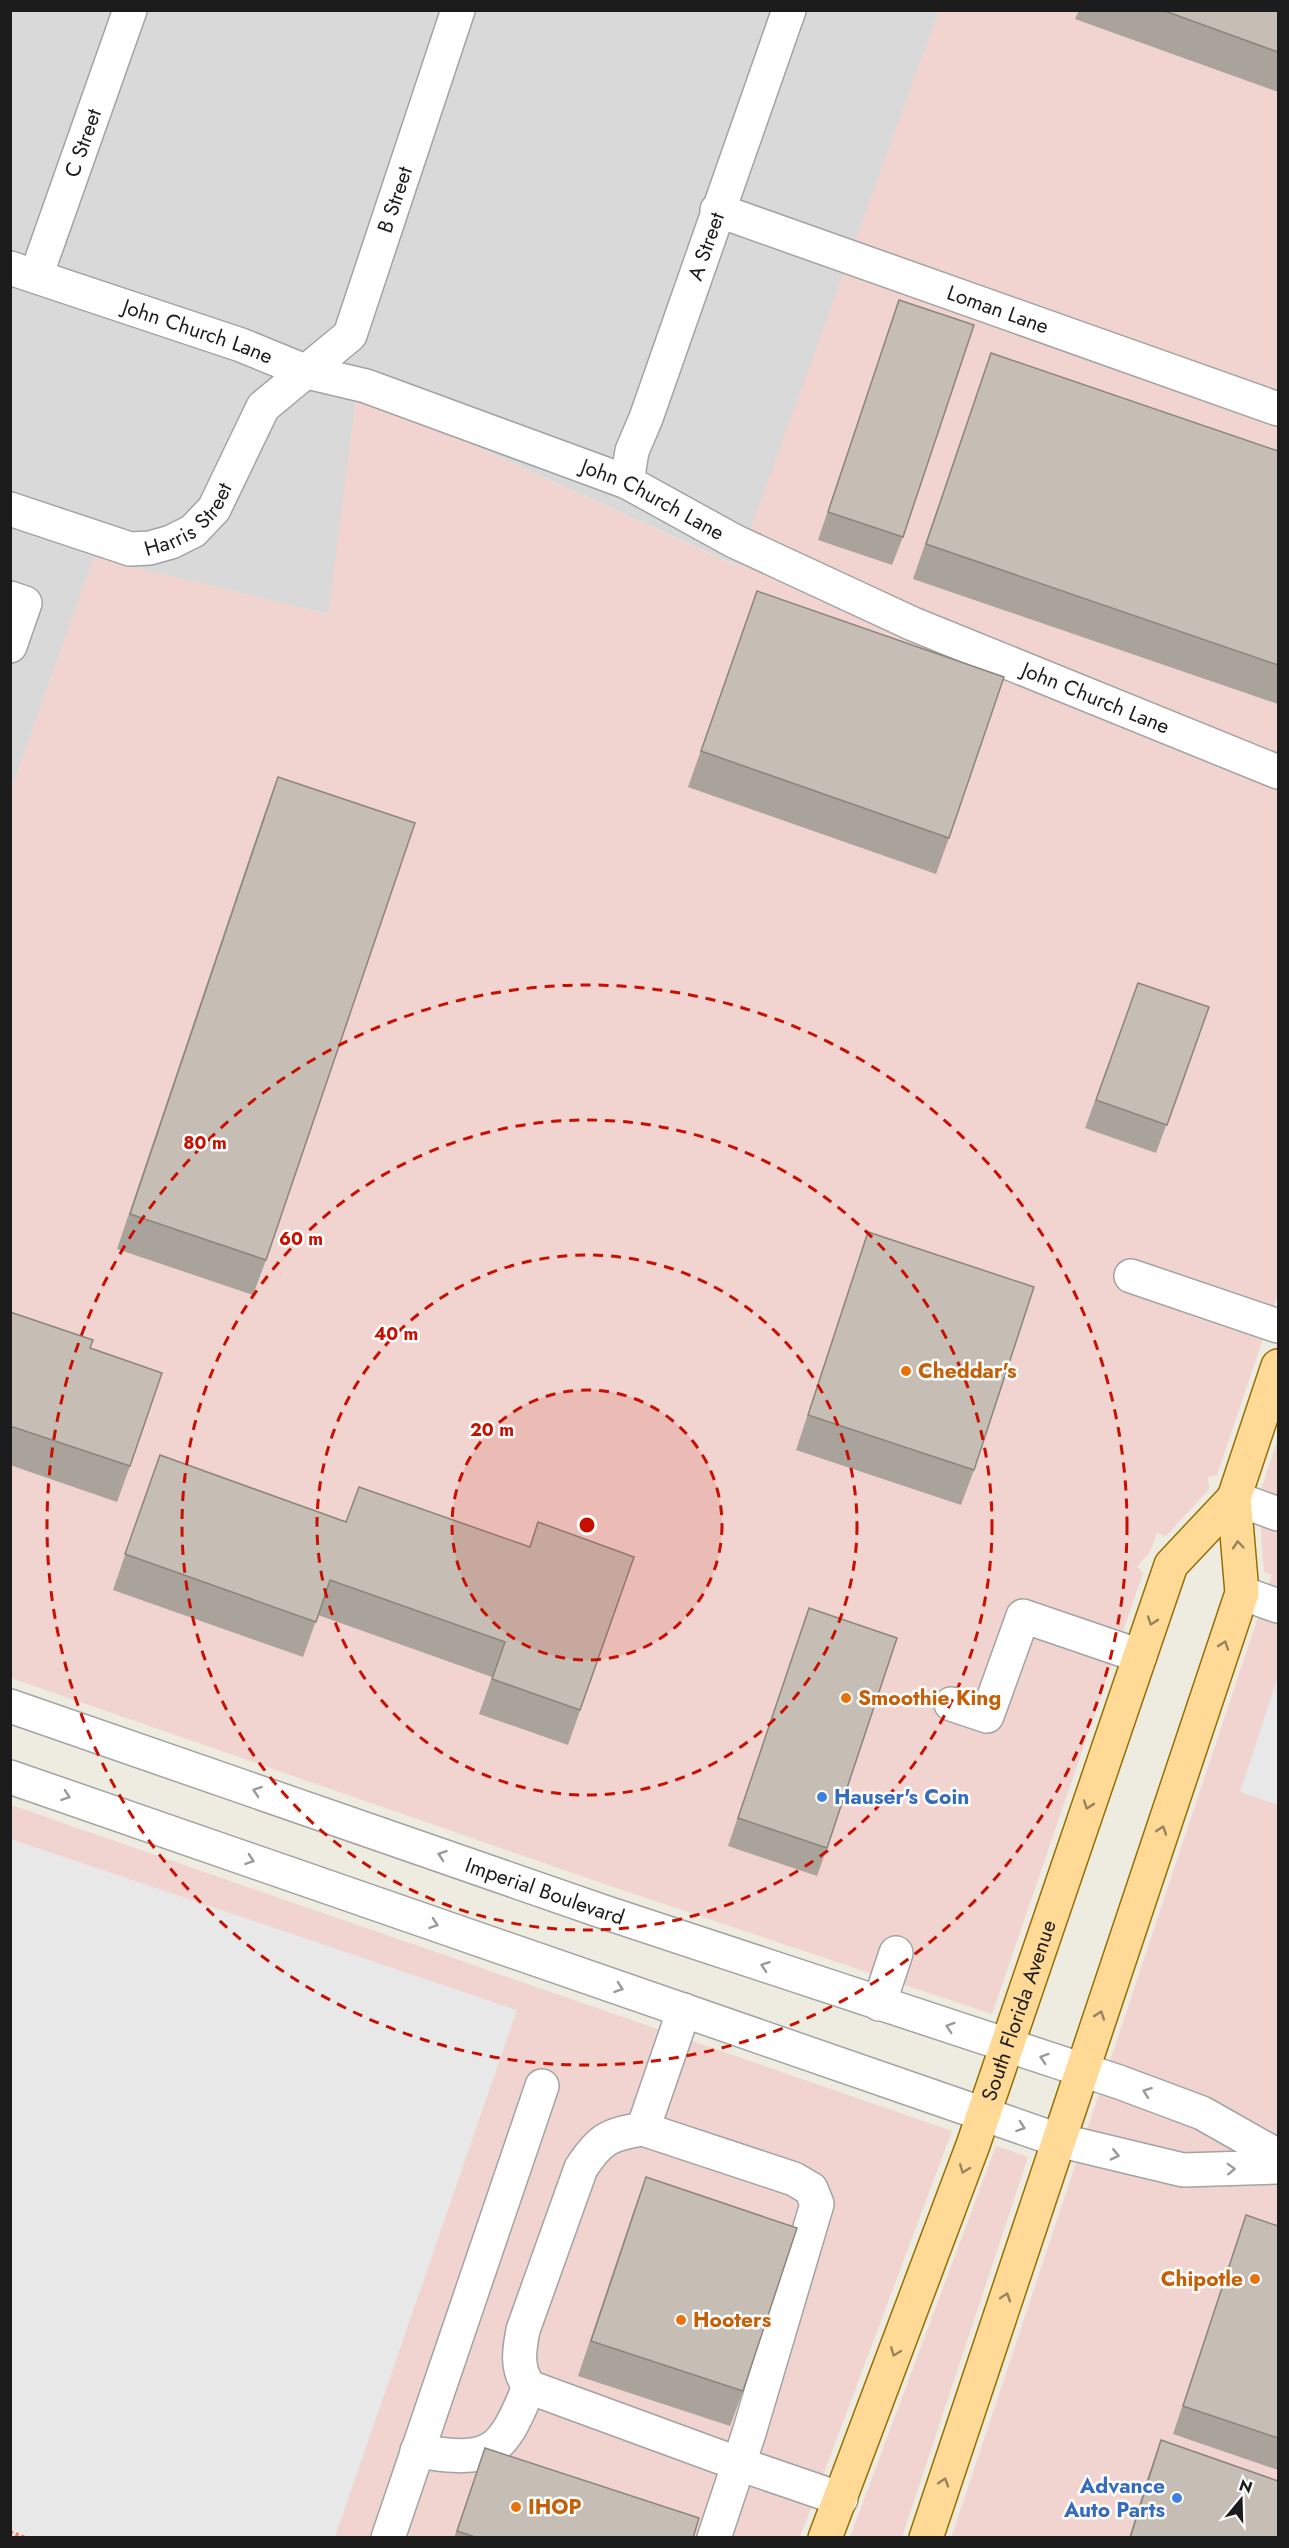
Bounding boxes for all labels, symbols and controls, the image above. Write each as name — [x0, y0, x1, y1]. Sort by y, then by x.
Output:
street label: C Street — [57, 105, 109, 181]
street label: B Street — [370, 163, 420, 237]
street label: A Street — [680, 208, 732, 285]
street label: Loman Lane — [943, 278, 1053, 342]
street label: John Church Lane — [116, 291, 277, 371]
street label: John Church Lane — [574, 450, 730, 548]
street label: Harris Street — [141, 478, 239, 564]
street label: John Church Lane — [1014, 653, 1174, 741]
text: 80 m — [183, 1130, 227, 1156]
text: 60 m — [279, 1226, 323, 1252]
text: 40 m — [374, 1321, 418, 1347]
place label: Cheddar's — [918, 1356, 1017, 1386]
marker: Cheddar's — [899, 1364, 913, 1378]
text: 20 m — [470, 1417, 514, 1443]
centre of rings — [577, 1515, 597, 1535]
one-way arrow — [1232, 1541, 1245, 1550]
one-way arrow — [1147, 1615, 1159, 1626]
one-way arrow — [1217, 1640, 1229, 1651]
place label: Smoothie King — [858, 1683, 1001, 1713]
marker: Smoothie King — [839, 1691, 853, 1705]
place label: Hauser's Coin — [834, 1782, 969, 1812]
one-way arrow — [253, 1785, 263, 1798]
one-way arrow — [60, 1789, 71, 1802]
marker: Hauser's Coin — [815, 1790, 829, 1804]
one-way arrow — [1083, 1799, 1096, 1810]
one-way arrow — [1155, 1825, 1167, 1836]
one-way arrow — [437, 1849, 447, 1862]
street label: Imperial Boulevard — [461, 1850, 628, 1933]
one-way arrow — [244, 1853, 255, 1865]
one-way arrow — [428, 1916, 439, 1929]
street label: South Florida Avenue — [974, 1916, 1064, 2105]
one-way arrow — [760, 1960, 771, 1973]
one-way arrow — [613, 1980, 624, 1993]
one-way arrow — [1093, 2010, 1105, 2021]
one-way arrow — [945, 2022, 956, 2034]
one-way arrow — [1039, 2053, 1050, 2065]
one-way arrow — [1142, 2087, 1153, 2099]
one-way arrow — [1015, 2120, 1025, 2132]
one-way arrow — [1110, 2147, 1120, 2160]
one-way arrow — [1226, 2162, 1235, 2175]
one-way arrow — [958, 2163, 971, 2174]
place label: Chipotle — [1161, 2264, 1243, 2294]
marker: Chipotle — [1248, 2272, 1262, 2286]
one-way arrow — [998, 2292, 1011, 2303]
place label: Hooters — [693, 2305, 772, 2335]
marker: Hooters — [674, 2313, 688, 2327]
one-way arrow — [890, 2346, 903, 2357]
north arrow — [1211, 2470, 1271, 2530]
place label: Advance Auto Parts — [1063, 2471, 1165, 2525]
text: N — [1236, 2473, 1255, 2499]
one-way arrow — [937, 2477, 950, 2488]
marker: Advance Auto Parts — [1170, 2491, 1184, 2505]
place label: IHOP — [528, 2492, 582, 2522]
marker: IHOP — [509, 2500, 523, 2514]

